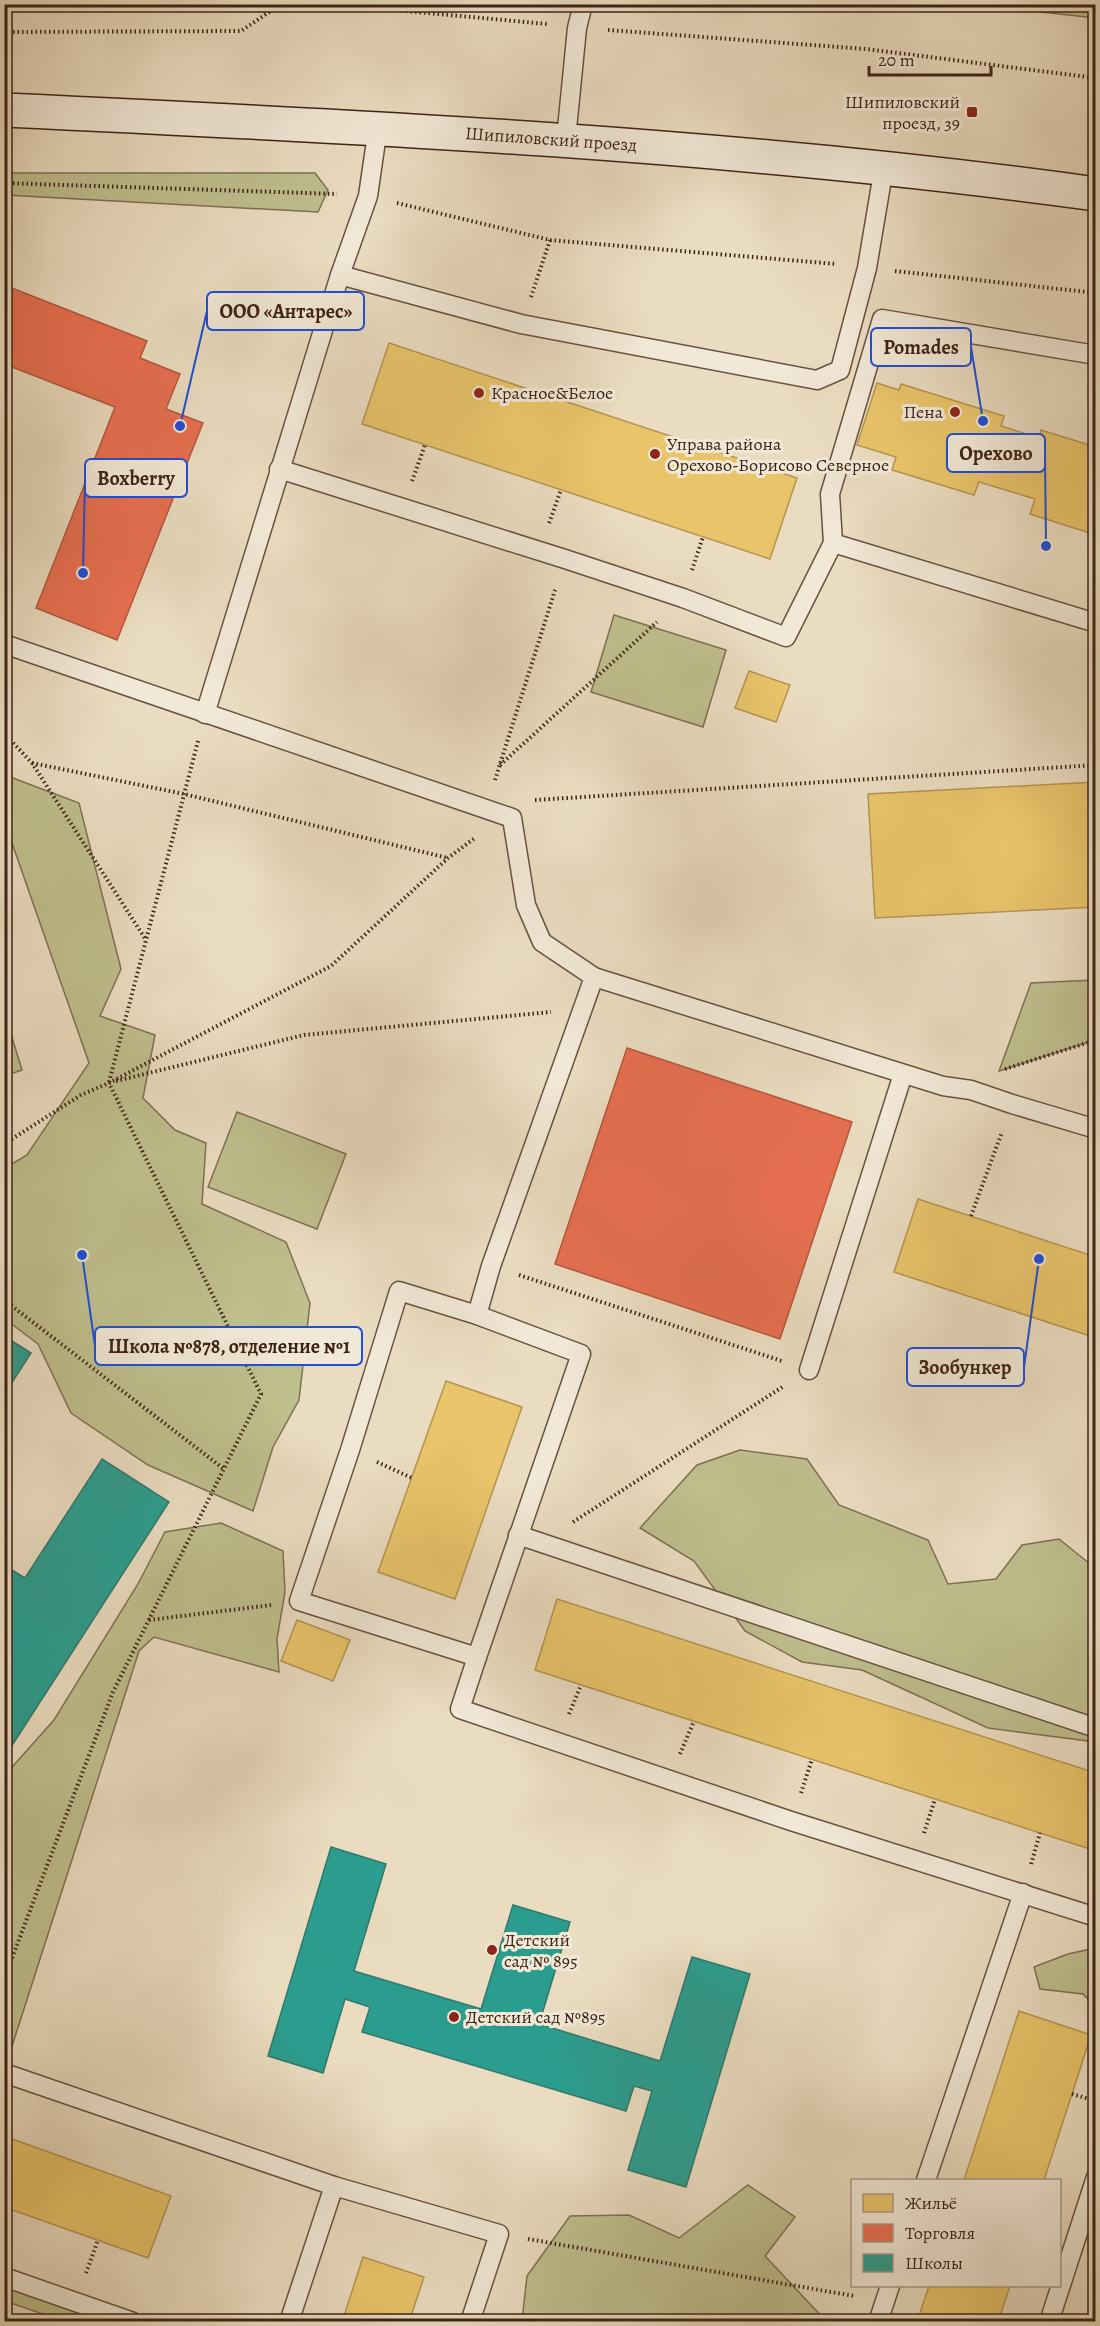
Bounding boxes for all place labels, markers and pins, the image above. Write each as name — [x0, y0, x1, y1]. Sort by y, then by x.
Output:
place label: Шипиловский проезд, 39 — [845, 90, 960, 135]
marker: Шипиловский проезд, 39 — [965, 105, 979, 119]
callout: ООО «Антарес» — [207, 292, 364, 330]
callout: Pomades — [871, 328, 971, 366]
place label: Красное&Белое — [491, 381, 613, 405]
marker: Красное&Белое — [472, 386, 486, 400]
place label: Пена — [904, 400, 944, 424]
marker: Пена — [948, 405, 962, 419]
place label: Управа района Орехово-Борисово Северное — [667, 432, 889, 477]
callout: Орехово — [947, 434, 1045, 472]
marker: Управа района Орехово-Борисово Северное — [648, 447, 662, 461]
callout: Boxberry — [85, 459, 187, 497]
callout: Школа №878, отделение №1 — [95, 1327, 362, 1365]
callout: Зообункер — [907, 1348, 1024, 1386]
place label: Детский сад № 895 — [504, 1928, 578, 1973]
marker: Детский сад № 895 — [485, 1943, 499, 1957]
place label: Детский сад №895 — [466, 2005, 606, 2029]
marker: Детский сад №895 — [447, 2010, 461, 2024]

